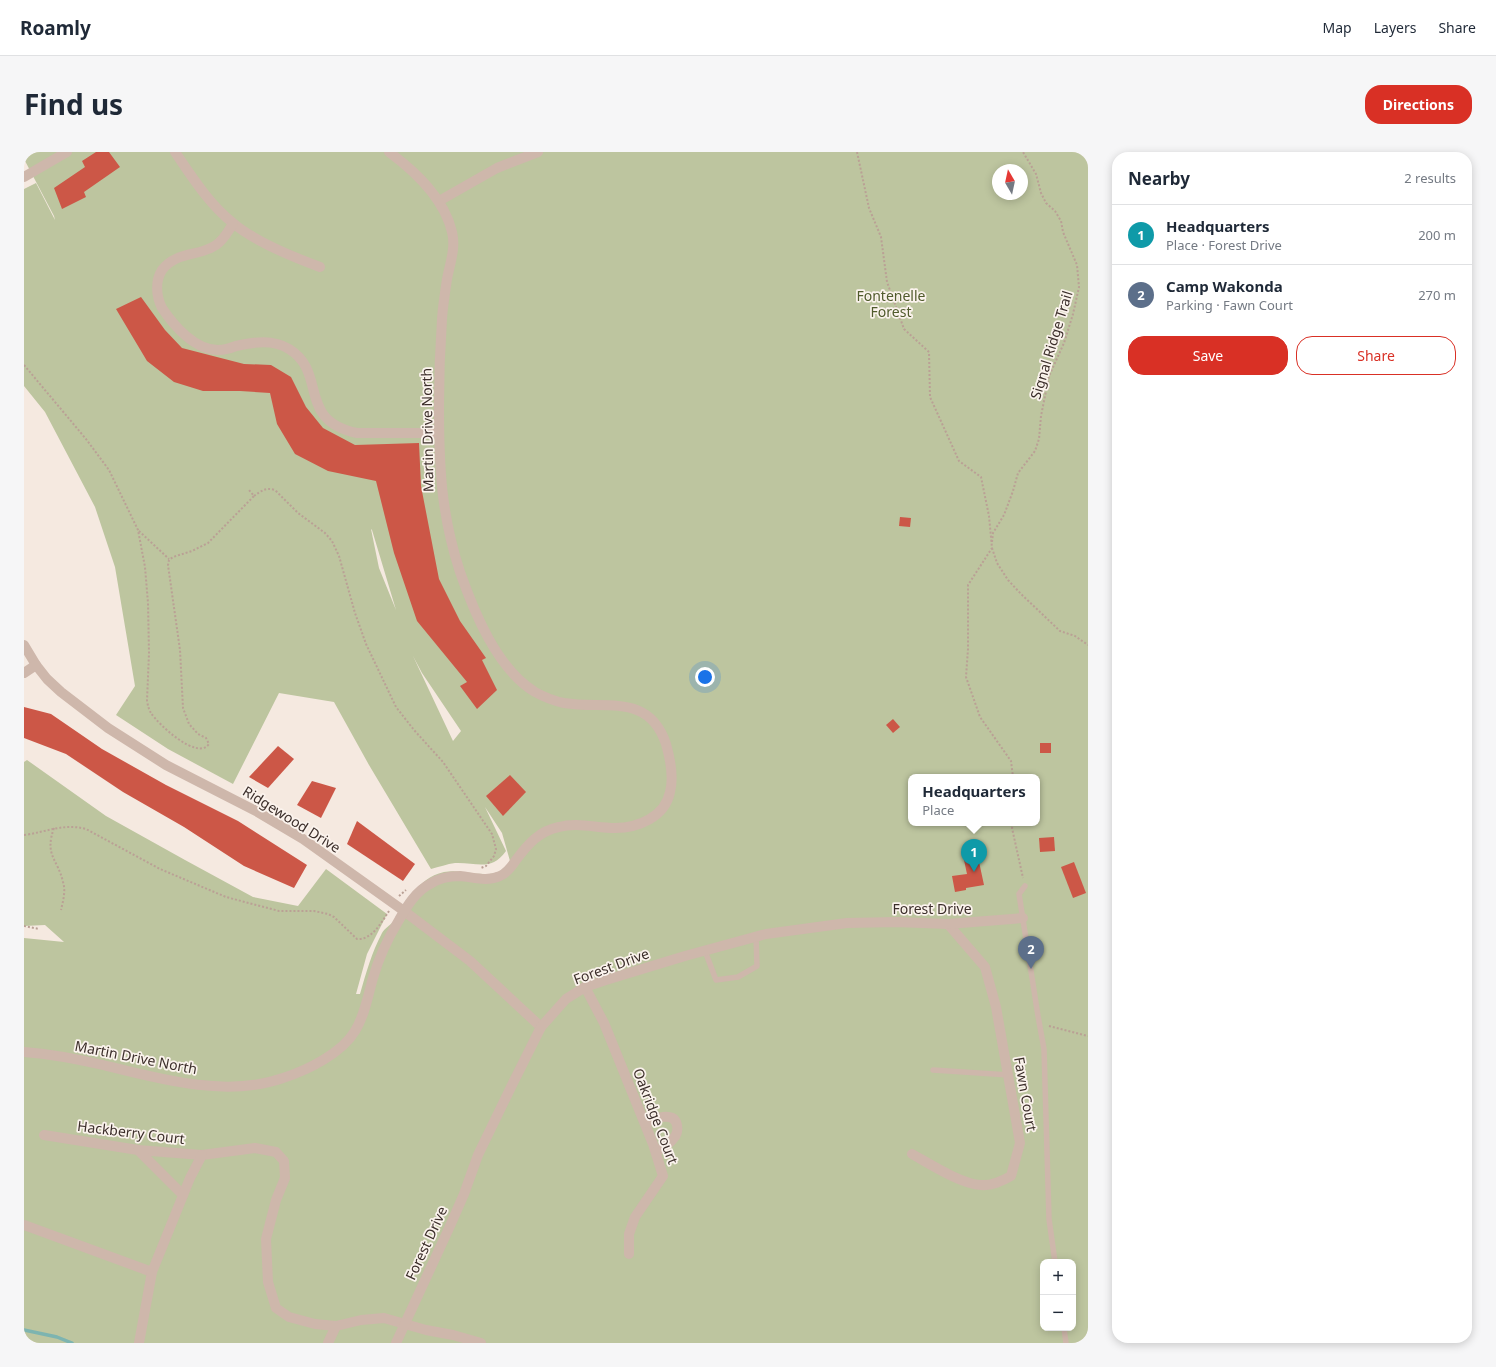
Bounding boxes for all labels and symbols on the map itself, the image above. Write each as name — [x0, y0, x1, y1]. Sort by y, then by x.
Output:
north arrow — [992, 164, 1028, 200]
park label: Fontenelle Forest — [856, 286, 926, 321]
street label: Signal Ridge Trail — [1025, 288, 1077, 402]
street label: Martin Drive North — [416, 368, 438, 492]
your location — [695, 667, 715, 687]
street label: Ridgewood Drive — [239, 781, 345, 857]
pin: 1 — [961, 839, 987, 872]
street label: Forest Drive — [892, 899, 972, 918]
pin: 2 — [1018, 936, 1044, 969]
street label: Forest Drive — [571, 944, 652, 988]
street label: Martin Drive North — [73, 1036, 199, 1078]
street label: Fawn Court — [1010, 1055, 1042, 1133]
street label: Oakridge Court — [629, 1065, 683, 1167]
street label: Hackberry Court — [76, 1116, 186, 1148]
street label: Forest Drive — [401, 1203, 451, 1283]

